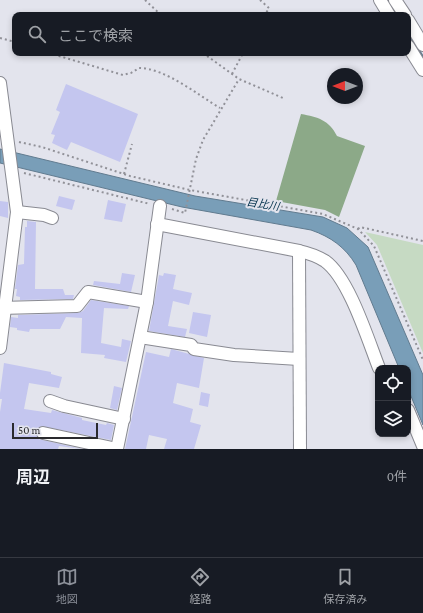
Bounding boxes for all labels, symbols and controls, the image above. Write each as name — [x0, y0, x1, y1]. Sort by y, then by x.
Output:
search box — [12, 12, 411, 56]
icon: search — [26, 23, 48, 45]
text: ここで検索 — [58, 28, 133, 44]
north arrow — [327, 68, 363, 104]
water label: 目比川 — [246, 195, 281, 213]
map controls — [375, 365, 411, 437]
button: locate — [375, 365, 411, 401]
button: layers — [375, 401, 411, 437]
scale bar — [12, 421, 98, 440]
text: 50 m — [18, 424, 40, 436]
text: 周辺 — [16, 468, 50, 487]
text: 0件 — [387, 469, 407, 484]
tab: 地図 — [56, 566, 78, 606]
tab: 経路 — [189, 566, 211, 606]
tab: 保存済み — [323, 566, 367, 606]

